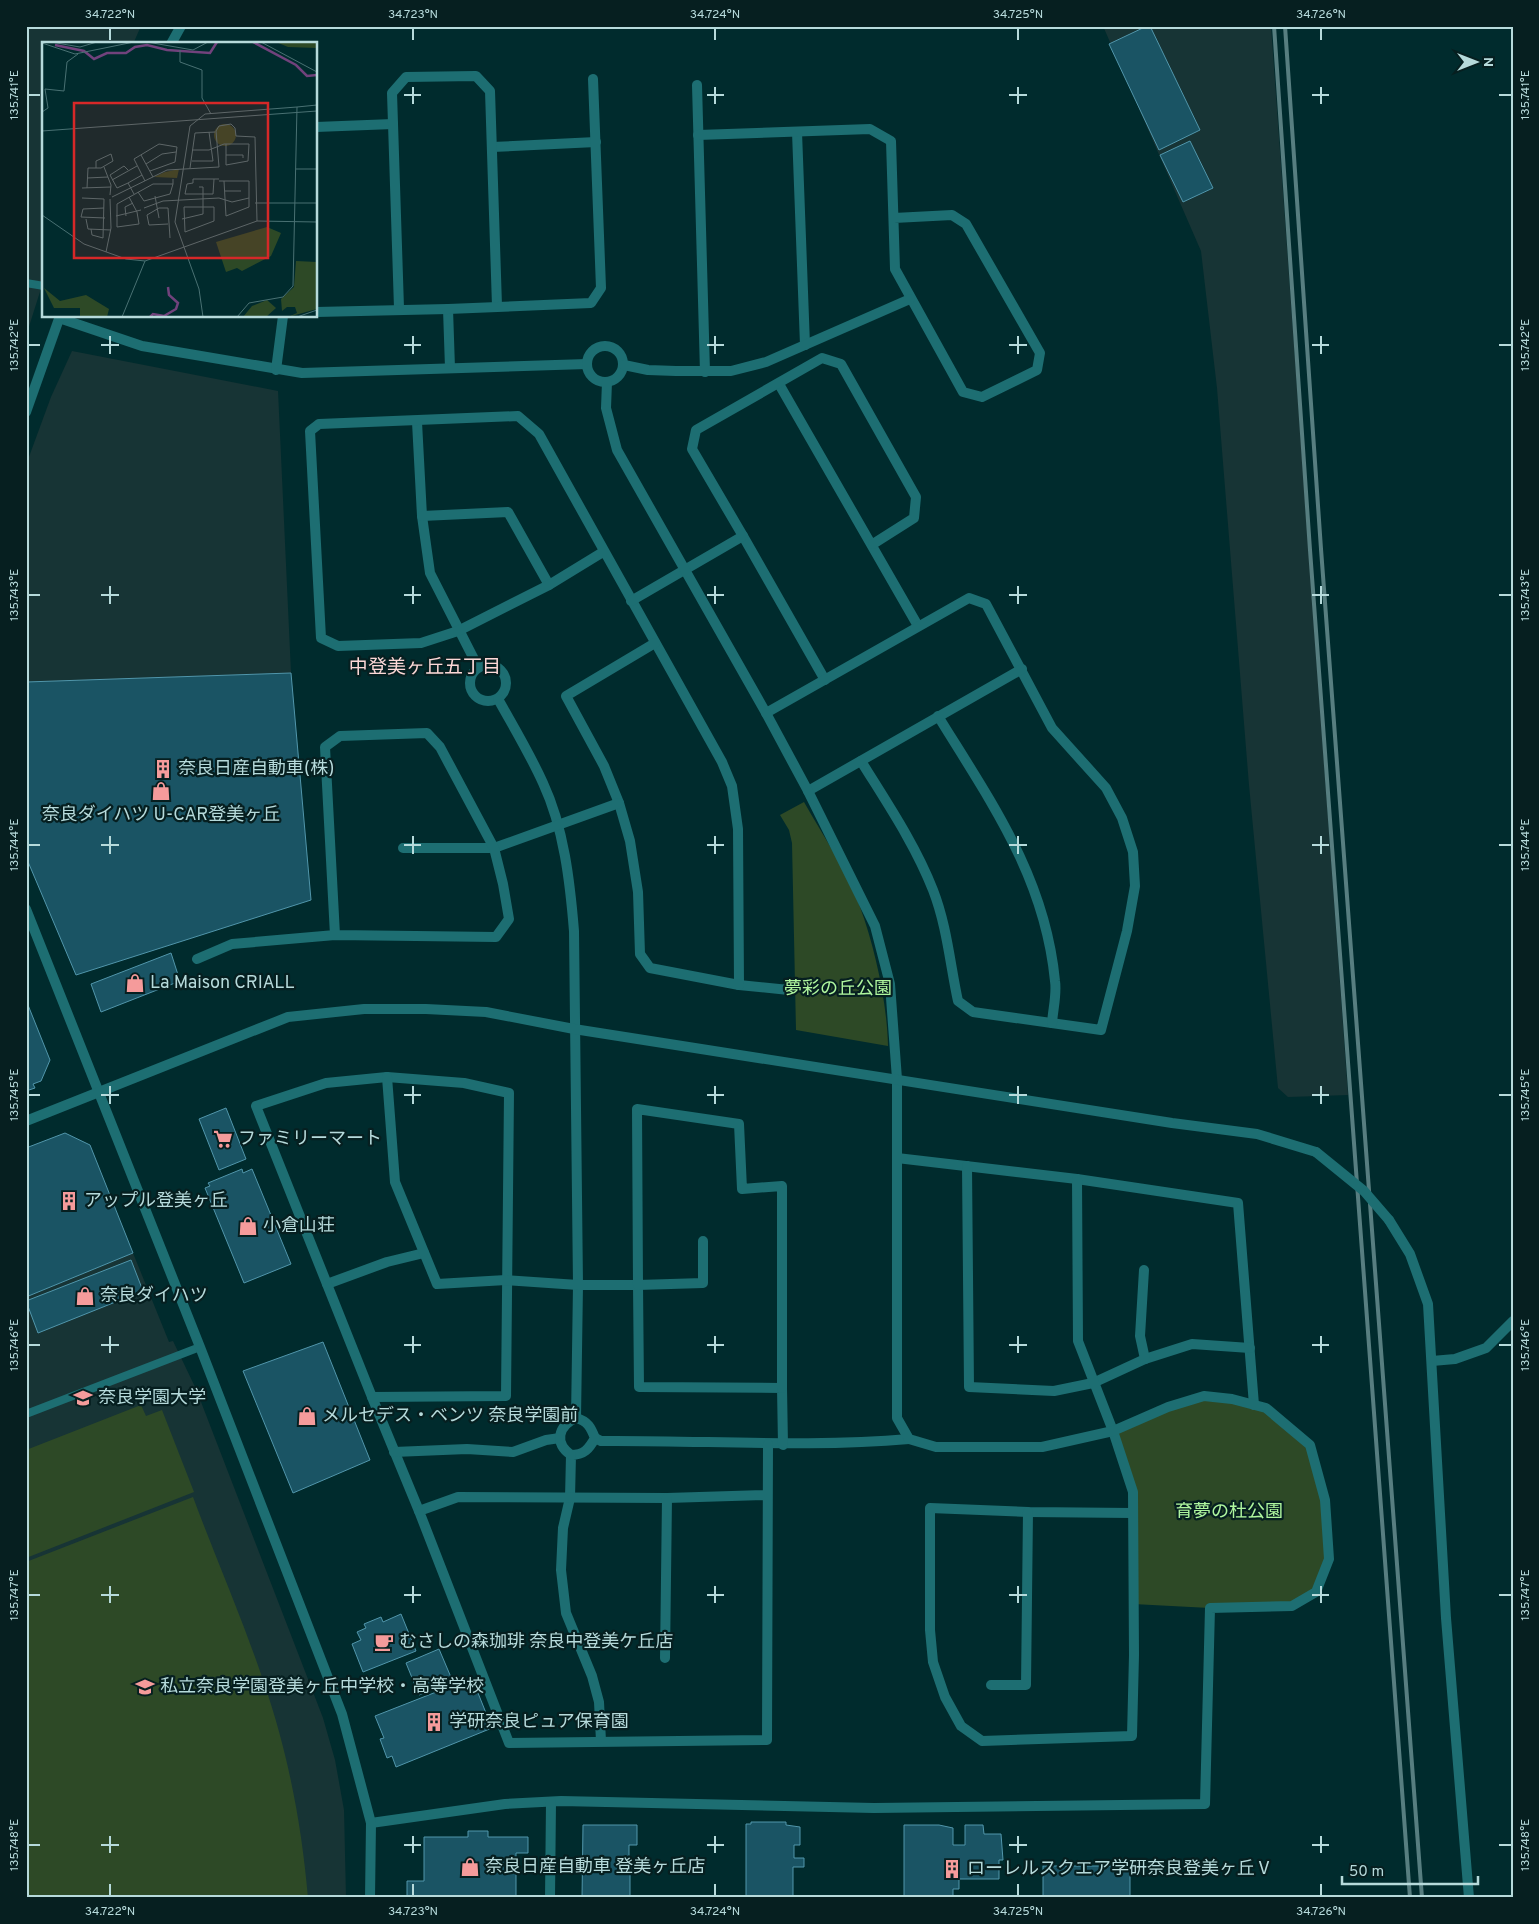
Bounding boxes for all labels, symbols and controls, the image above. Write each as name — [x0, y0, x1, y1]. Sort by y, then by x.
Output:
text: 34.722°N — [85, 7, 135, 23]
text: 34.723°N — [388, 7, 438, 23]
text: 34.724°N — [690, 7, 740, 23]
text: 34.725°N — [993, 7, 1043, 23]
text: 34.726°N — [1296, 7, 1346, 23]
north arrow — [1452, 38, 1502, 88]
inset map — [42, 42, 318, 318]
text: N — [1479, 57, 1496, 67]
text: 135.741°E — [7, 70, 23, 120]
text: 135.741°E — [1518, 70, 1534, 120]
text: 135.742°E — [7, 319, 23, 371]
text: 135.742°E — [1518, 319, 1534, 371]
text: 135.743°E — [7, 569, 23, 621]
text: 135.743°E — [1518, 569, 1534, 621]
district label: 中登美ヶ丘五丁目 — [349, 656, 501, 680]
building icon: 奈良日産自動車(株) — [152, 758, 174, 780]
place label: 奈良日産自動車(株) — [178, 758, 334, 781]
shop icon: 奈良ダイハツ U-CAR登美ヶ丘 — [150, 780, 172, 802]
place label: 奈良ダイハツ U-CAR登美ヶ丘 — [42, 804, 280, 827]
text: 135.744°E — [7, 819, 23, 871]
text: 135.744°E — [1518, 819, 1534, 871]
shop icon: La Maison CRIALL — [124, 972, 146, 994]
place label: La Maison CRIALL — [150, 972, 295, 995]
park label: 夢彩の丘公園 — [784, 978, 892, 1001]
text: 135.745°E — [7, 1069, 23, 1121]
text: 135.745°E — [1518, 1069, 1534, 1121]
supermarket icon: ファミリーマート — [212, 1128, 234, 1150]
place label: ファミリーマート — [238, 1128, 382, 1151]
building icon: アップル登美ヶ丘 — [58, 1190, 80, 1212]
place label: アップル登美ヶ丘 — [84, 1190, 228, 1213]
shop icon: 小倉山荘 — [237, 1215, 259, 1237]
place label: 小倉山荘 — [263, 1215, 335, 1238]
shop icon: 奈良ダイハツ — [74, 1285, 96, 1307]
place label: 奈良ダイハツ — [100, 1285, 208, 1308]
text: 135.746°E — [7, 1319, 23, 1371]
text: 135.746°E — [1518, 1319, 1534, 1371]
school or university icon: 奈良学園大学 — [72, 1387, 94, 1409]
place label: 奈良学園大学 — [98, 1387, 206, 1410]
shop icon: メルセデス・ベンツ 奈良学園前 — [296, 1405, 318, 1427]
place label: メルセデス・ベンツ 奈良学園前 — [322, 1405, 578, 1428]
park label: 育夢の杜公園 — [1175, 1501, 1283, 1524]
text: 135.747°E — [7, 1569, 23, 1621]
text: 135.747°E — [1518, 1569, 1534, 1621]
cafe icon: むさしの森珈琲 奈良中登美ケ丘店 — [373, 1631, 395, 1653]
place label: むさしの森珈琲 奈良中登美ケ丘店 — [399, 1631, 673, 1654]
school or university icon: 私立奈良学園登美ヶ丘中学校・高等学校 — [134, 1676, 156, 1698]
place label: 私立奈良学園登美ヶ丘中学校・高等学校 — [160, 1676, 484, 1699]
building icon: 学研奈良ピュア保育園 — [423, 1711, 445, 1733]
place label: 学研奈良ピュア保育園 — [449, 1711, 629, 1734]
text: 135.748°E — [7, 1819, 23, 1871]
text: 135.748°E — [1518, 1819, 1534, 1871]
scale bar — [1342, 1854, 1478, 1886]
shop icon: 奈良日産自動車 登美ヶ丘店 — [459, 1856, 481, 1878]
place label: 奈良日産自動車 登美ヶ丘店 — [485, 1856, 705, 1879]
building icon: ローレルスクエア学研奈良登美ヶ丘Ⅴ — [941, 1858, 963, 1880]
place label: ローレルスクエア学研奈良登美ヶ丘Ⅴ — [967, 1858, 1273, 1881]
text: 50 m — [1349, 1863, 1384, 1882]
text: 34.722°N — [85, 1904, 135, 1920]
text: 34.723°N — [388, 1904, 438, 1920]
text: 34.724°N — [690, 1904, 740, 1920]
text: 34.725°N — [993, 1904, 1043, 1920]
text: 34.726°N — [1296, 1904, 1346, 1920]

